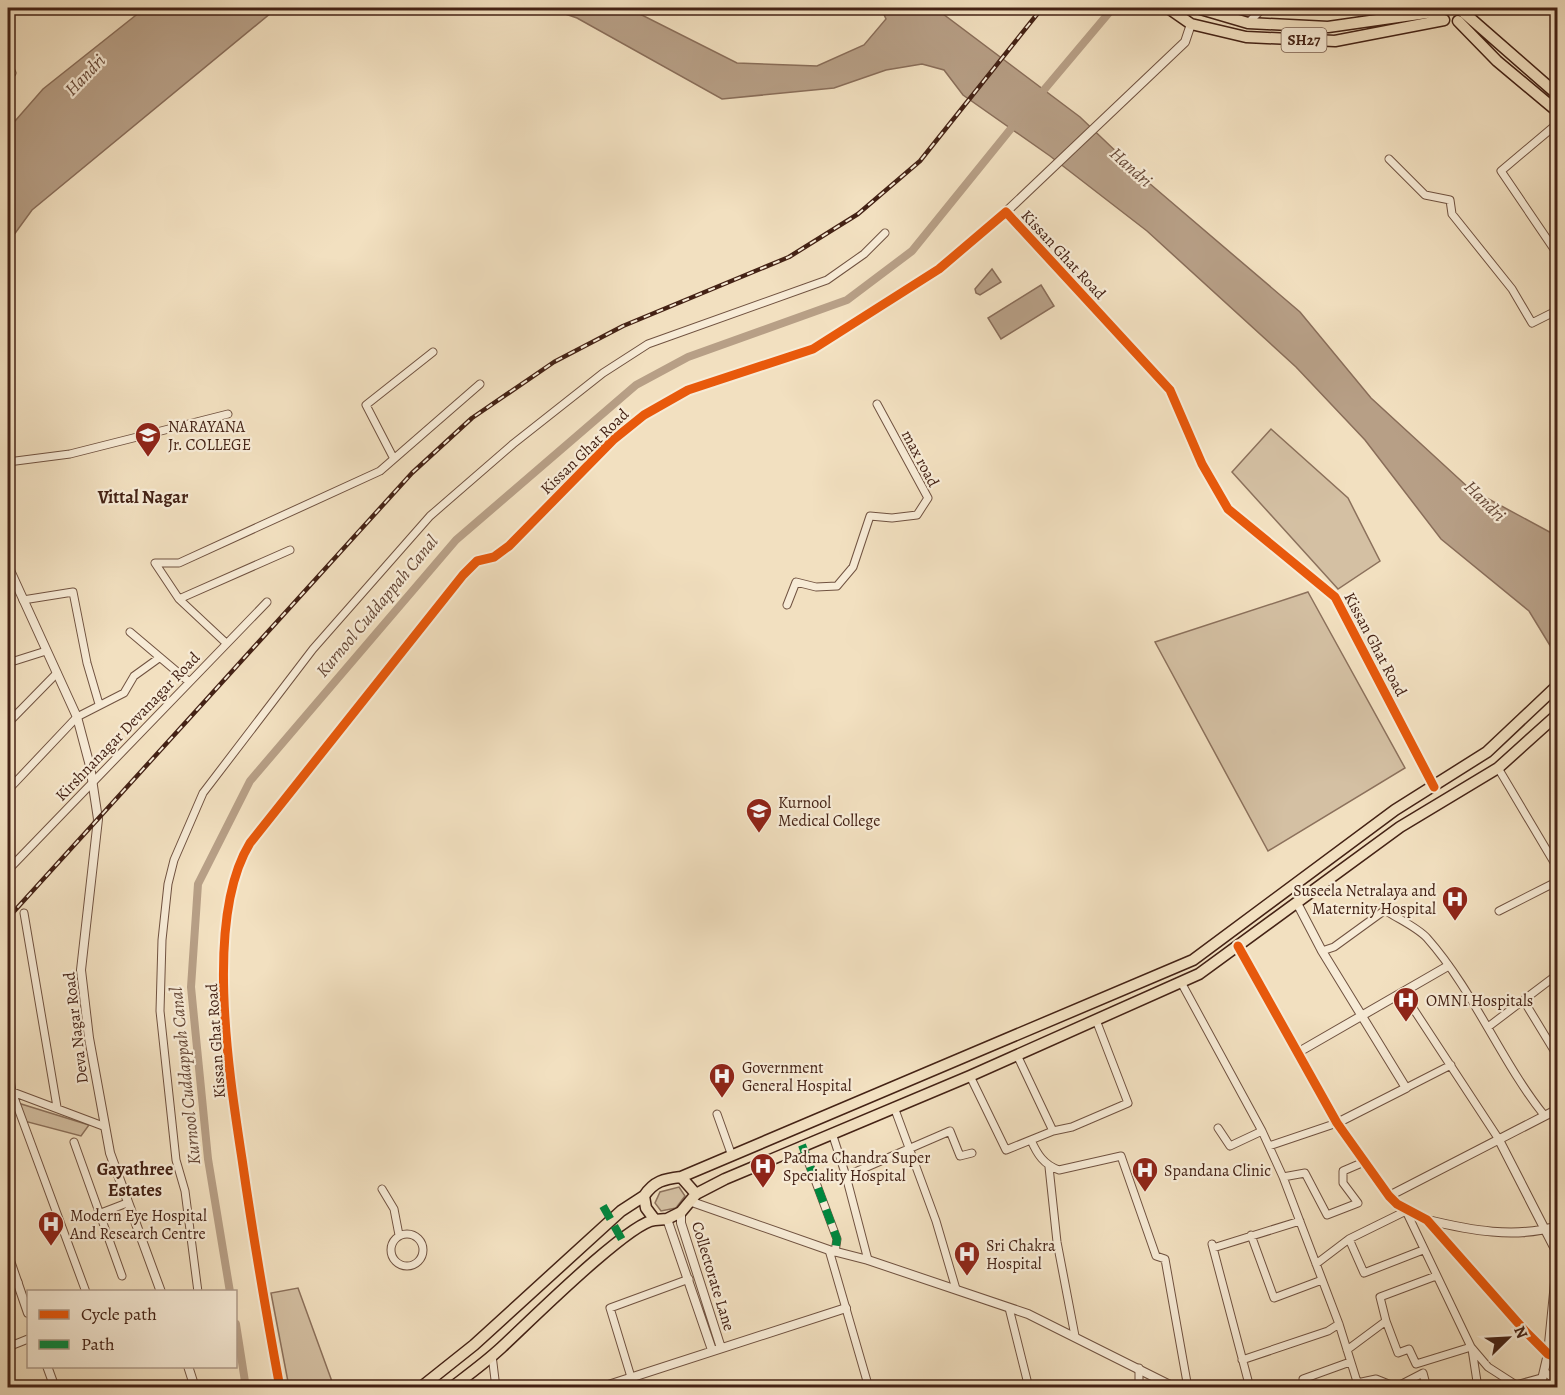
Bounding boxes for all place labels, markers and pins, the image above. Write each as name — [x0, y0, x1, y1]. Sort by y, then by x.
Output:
place label: NARAYANA Jr. COLLEGE — [168, 416, 251, 456]
school or university icon: NARAYANA Jr. COLLEGE — [133, 420, 163, 458]
place label: Kurnool Medical College — [778, 792, 880, 832]
school or university icon: Kurnool Medical College — [744, 796, 774, 834]
place label: Suseela Netralaya and Maternity Hospital — [1293, 880, 1436, 920]
hospital icon: Suseela Netralaya and Maternity Hospital — [1440, 884, 1470, 922]
hospital icon: OMNI Hospitals — [1391, 985, 1421, 1023]
place label: OMNI Hospitals — [1426, 990, 1533, 1012]
place label: Government General Hospital — [742, 1057, 852, 1097]
hospital icon: Government General Hospital — [707, 1061, 737, 1099]
place label: Padma Chandra Super Speciality Hospital — [783, 1147, 930, 1187]
hospital icon: Padma Chandra Super Speciality Hospital — [748, 1151, 778, 1189]
hospital icon: Spandana Clinic — [1130, 1155, 1160, 1193]
place label: Spandana Clinic — [1164, 1160, 1271, 1182]
place label: Modern Eye Hospital And Research Centre — [69, 1205, 207, 1245]
hospital icon: Modern Eye Hospital And Research Centre — [36, 1209, 66, 1247]
place label: Sri Chakra Hospital — [986, 1235, 1056, 1275]
hospital icon: Sri Chakra Hospital — [952, 1239, 982, 1277]

